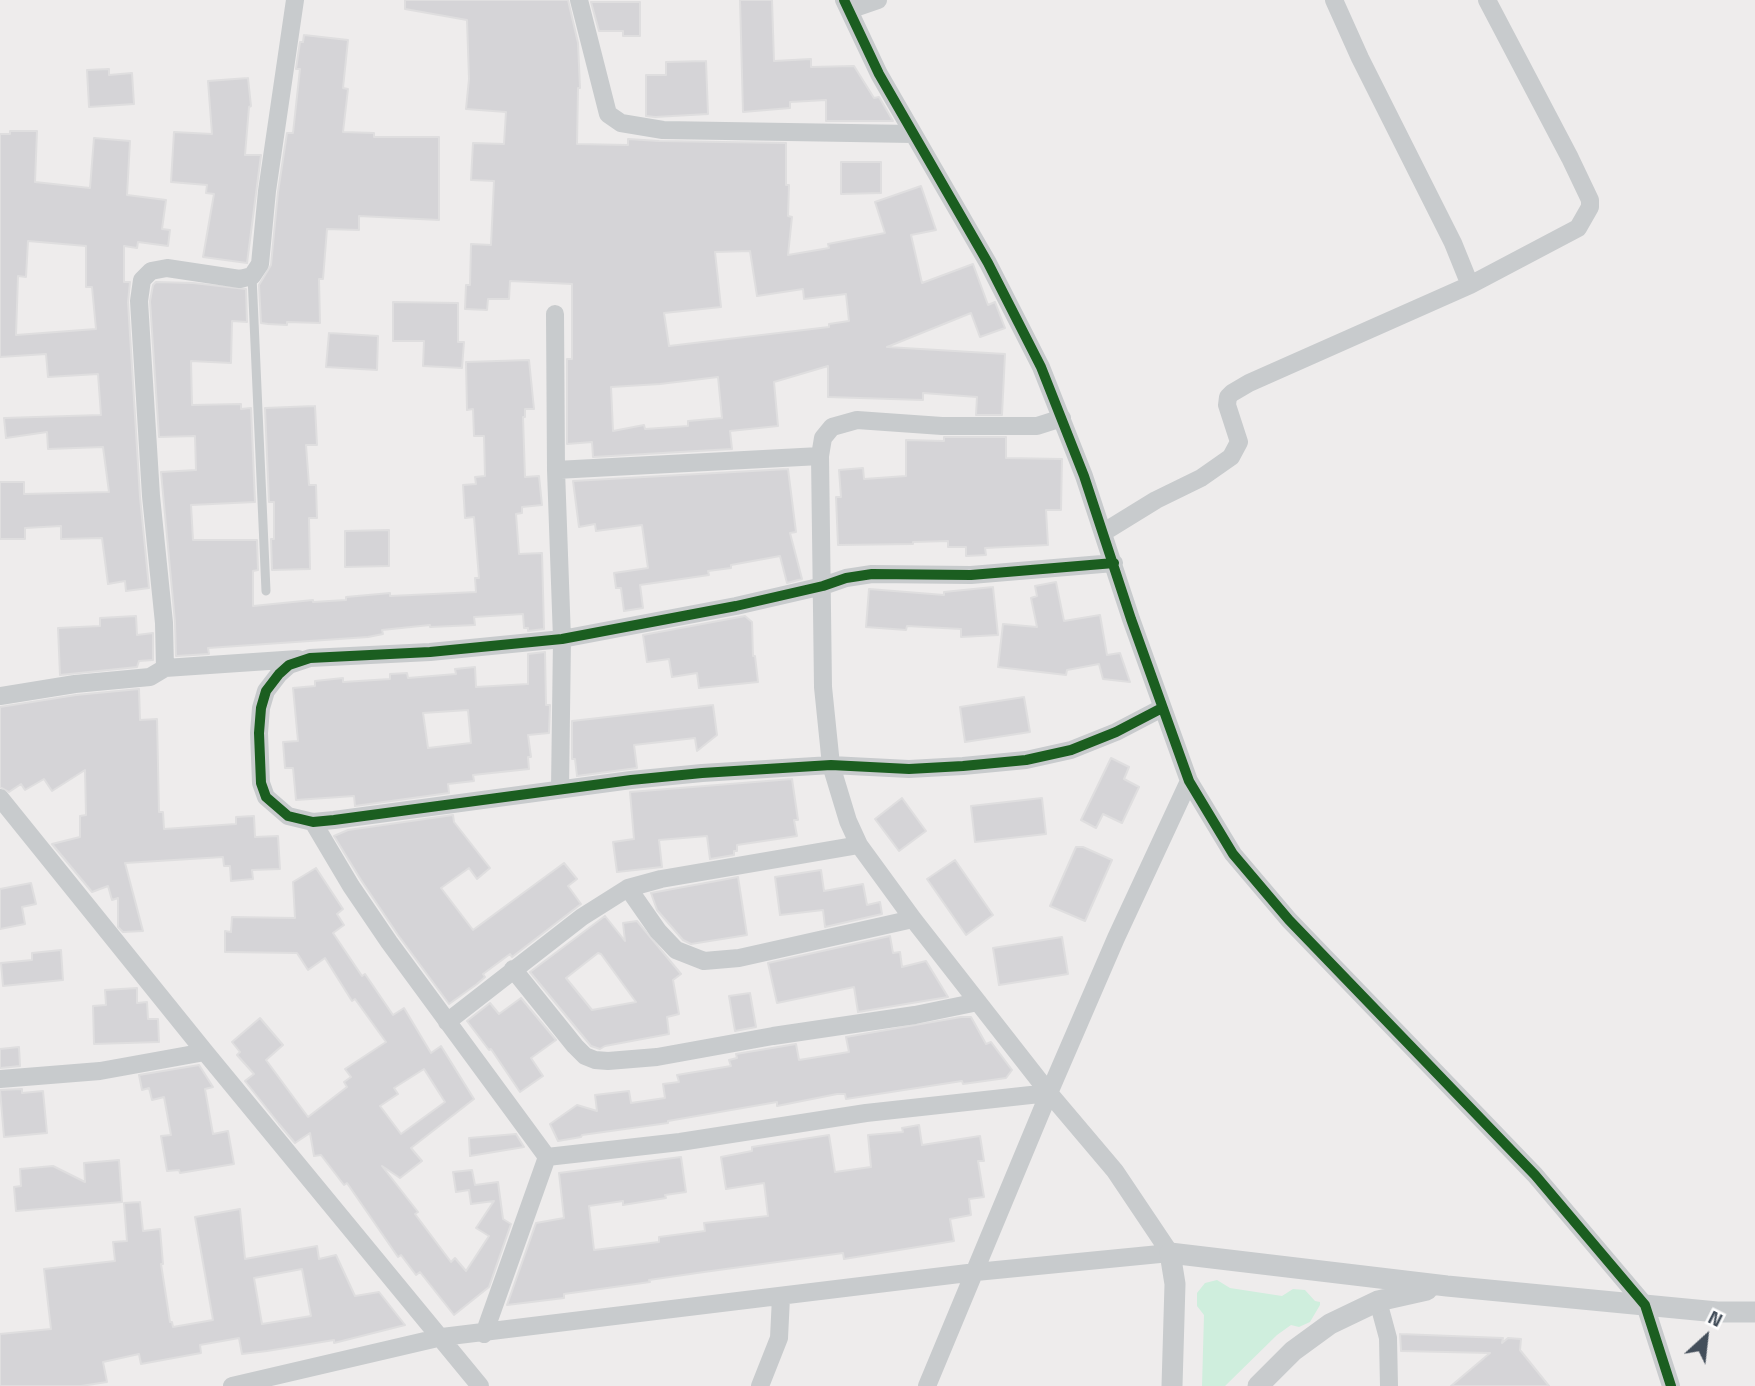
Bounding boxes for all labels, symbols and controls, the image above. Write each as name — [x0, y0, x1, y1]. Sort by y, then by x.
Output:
north arrow — [1671, 1302, 1741, 1372]
text: N — [1703, 1302, 1728, 1334]

